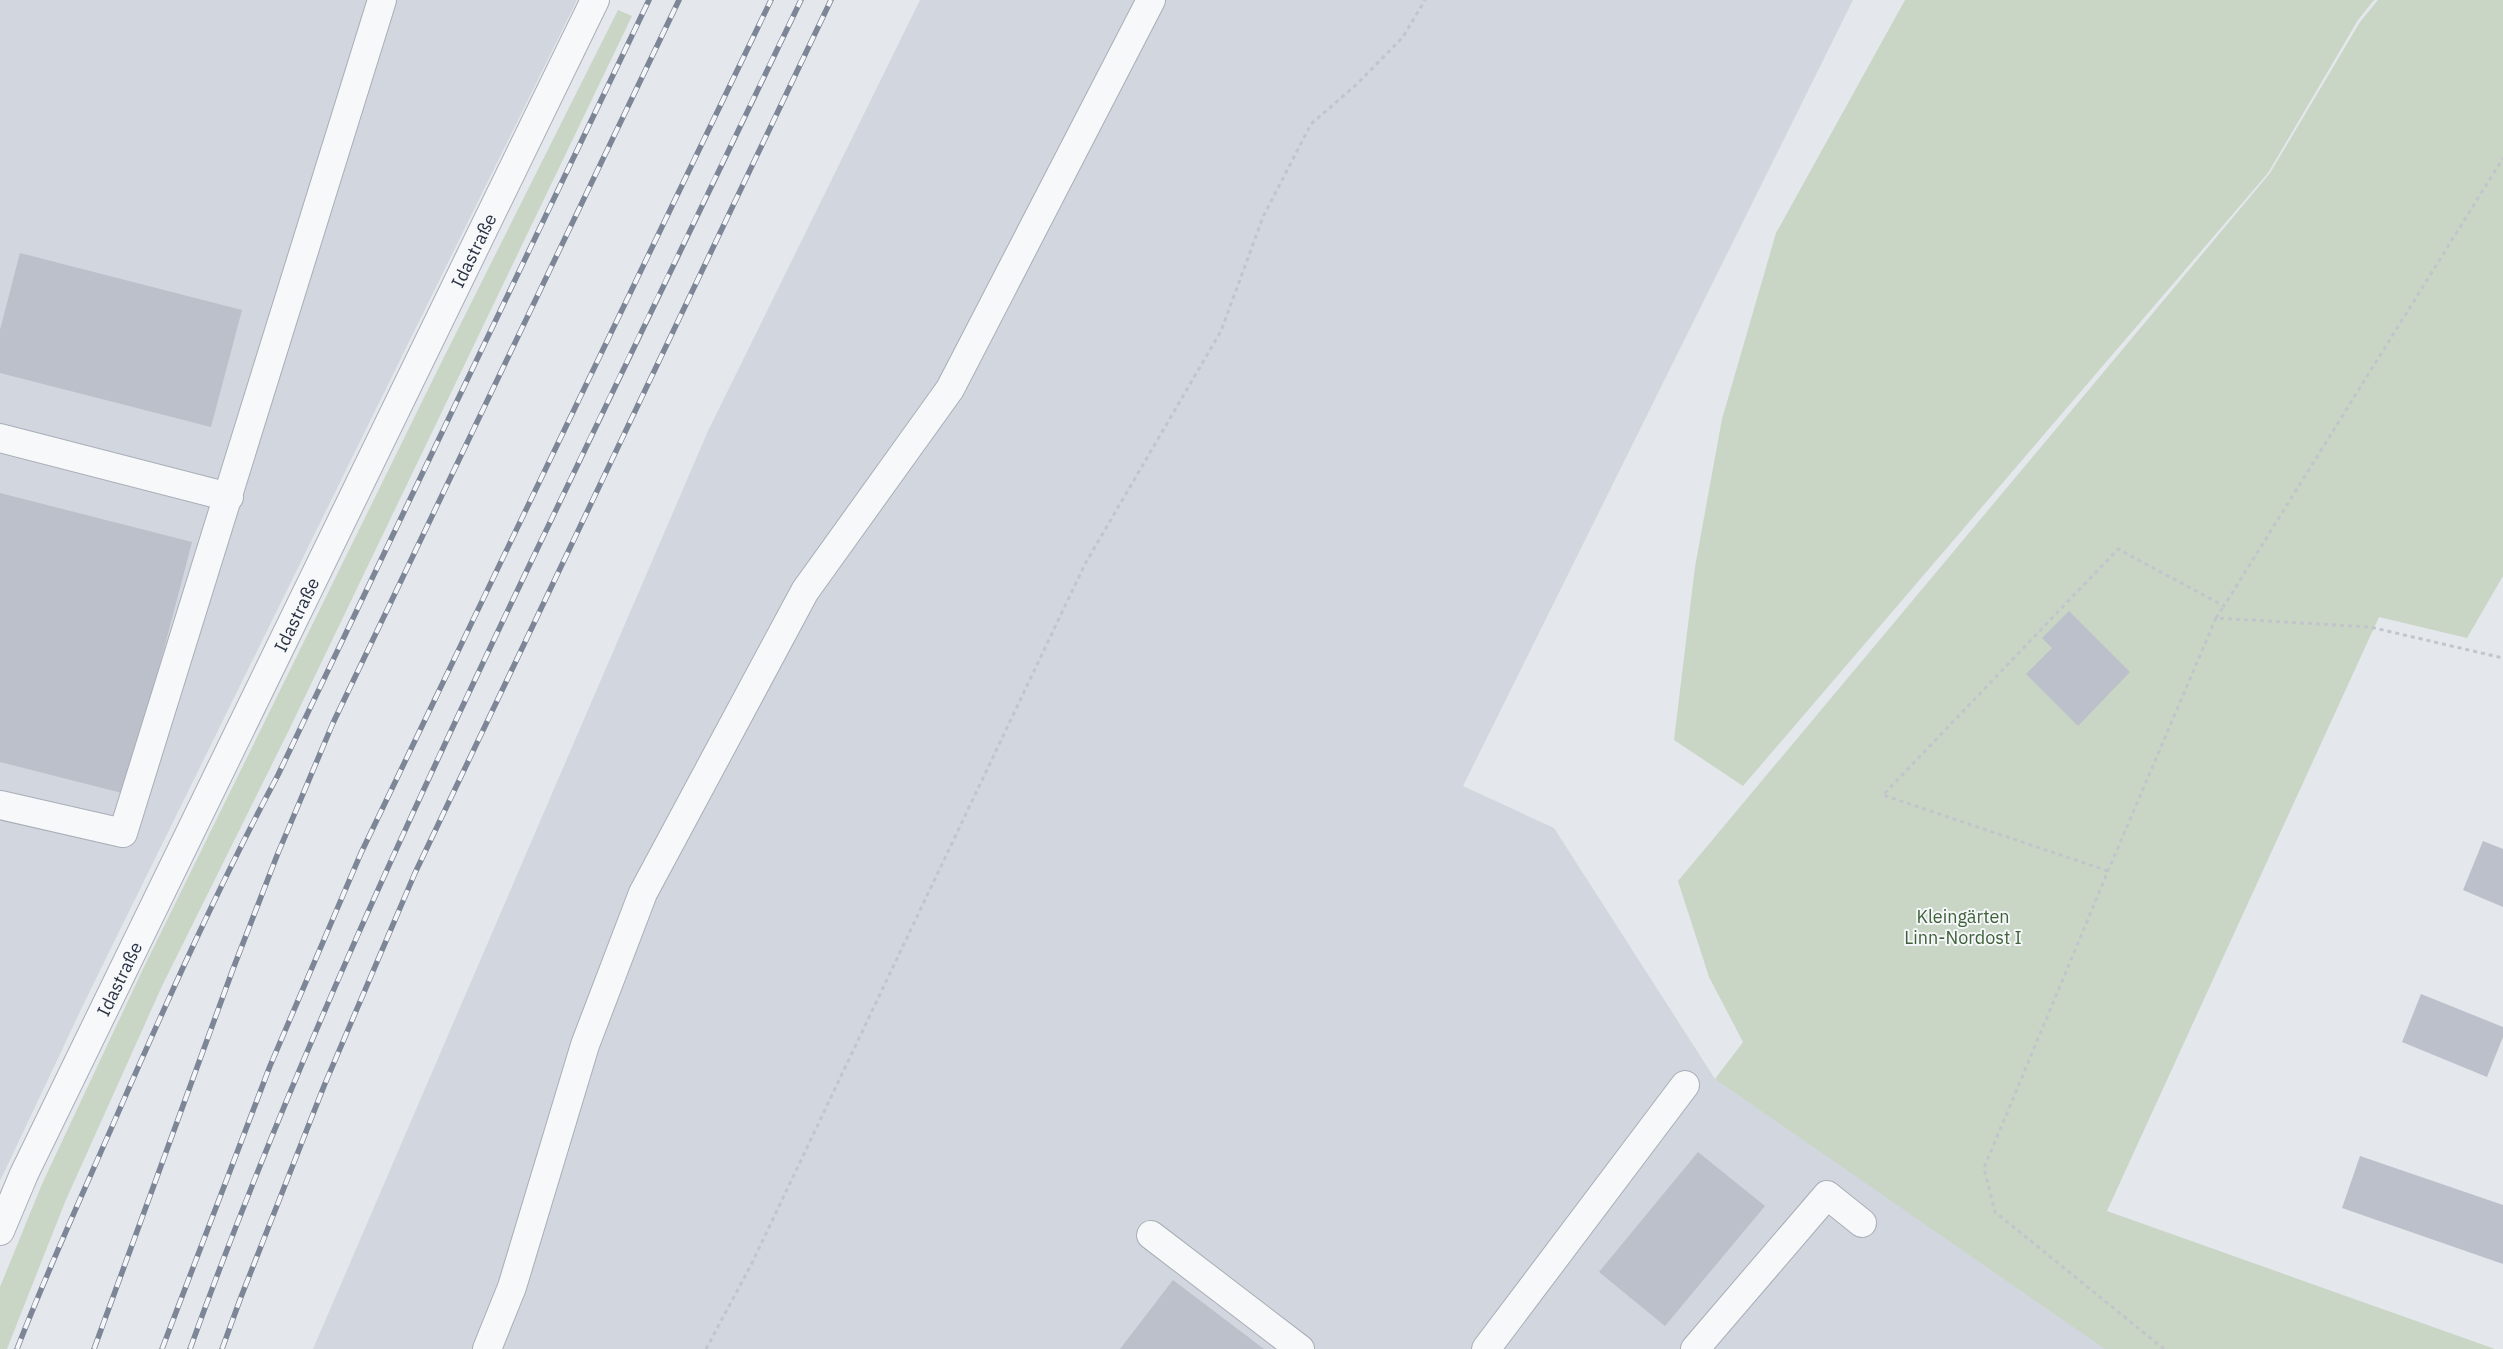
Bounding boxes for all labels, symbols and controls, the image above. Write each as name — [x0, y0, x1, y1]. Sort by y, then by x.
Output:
street label: Idastraße — [445, 209, 501, 291]
street label: Idastraße — [268, 574, 324, 655]
park label: Kleingärten Linn-Nordost I — [1904, 905, 2022, 949]
street label: Idastraße — [91, 938, 147, 1020]

